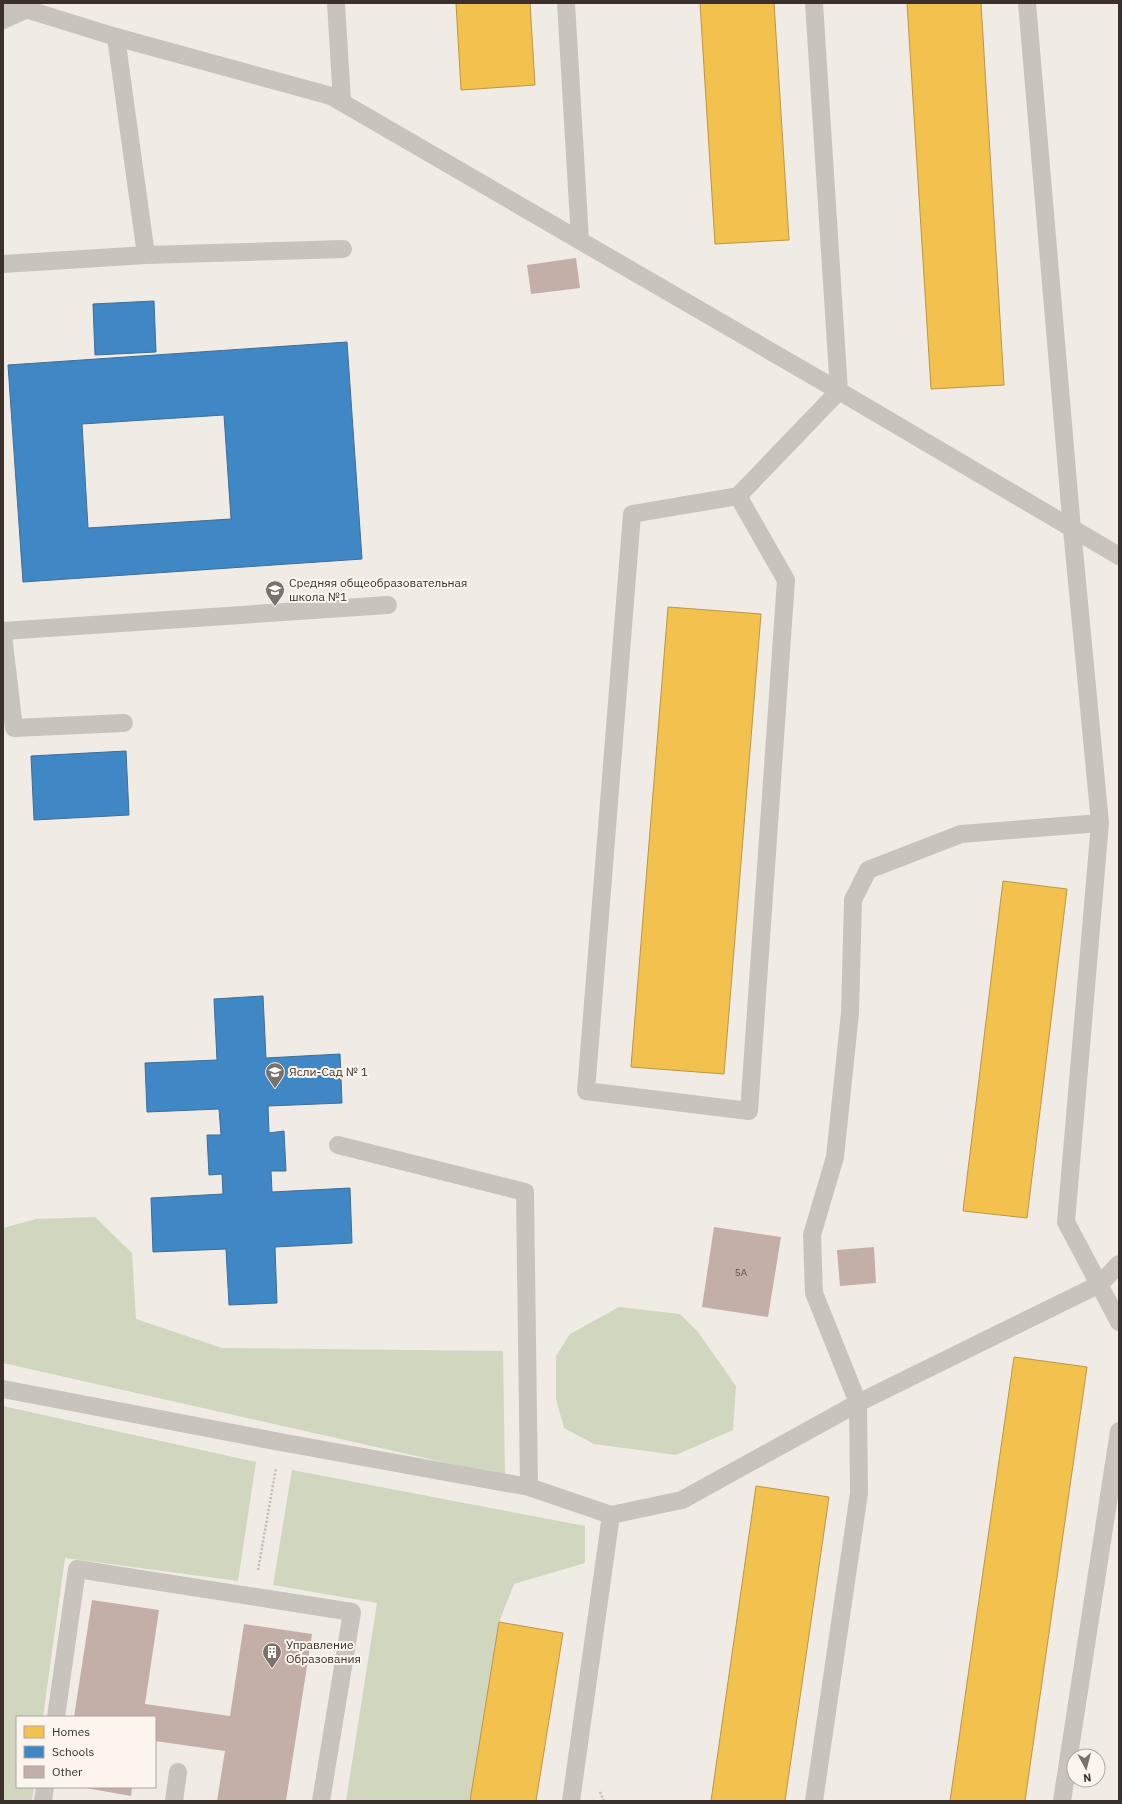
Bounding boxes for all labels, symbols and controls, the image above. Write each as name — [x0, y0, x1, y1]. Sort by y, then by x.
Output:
place label: Средняя общеобразовательная школа №1 — [289, 575, 467, 604]
school or university icon: Средняя общеобразовательная школа №1 — [264, 579, 286, 607]
school or university icon: Ясли-Сад № 1 — [264, 1061, 286, 1089]
place label: Ясли-Сад № 1 — [289, 1064, 368, 1079]
house number: 5А — [735, 1266, 748, 1279]
place label: Управление Образования — [286, 1637, 361, 1666]
building icon: Управление Образования — [261, 1641, 283, 1669]
legend — [16, 1716, 156, 1788]
text: Homes — [52, 1724, 90, 1739]
text: Schools — [52, 1744, 95, 1759]
north arrow — [1066, 1748, 1106, 1788]
text: Other — [52, 1764, 83, 1779]
text: N — [1082, 1770, 1092, 1785]

